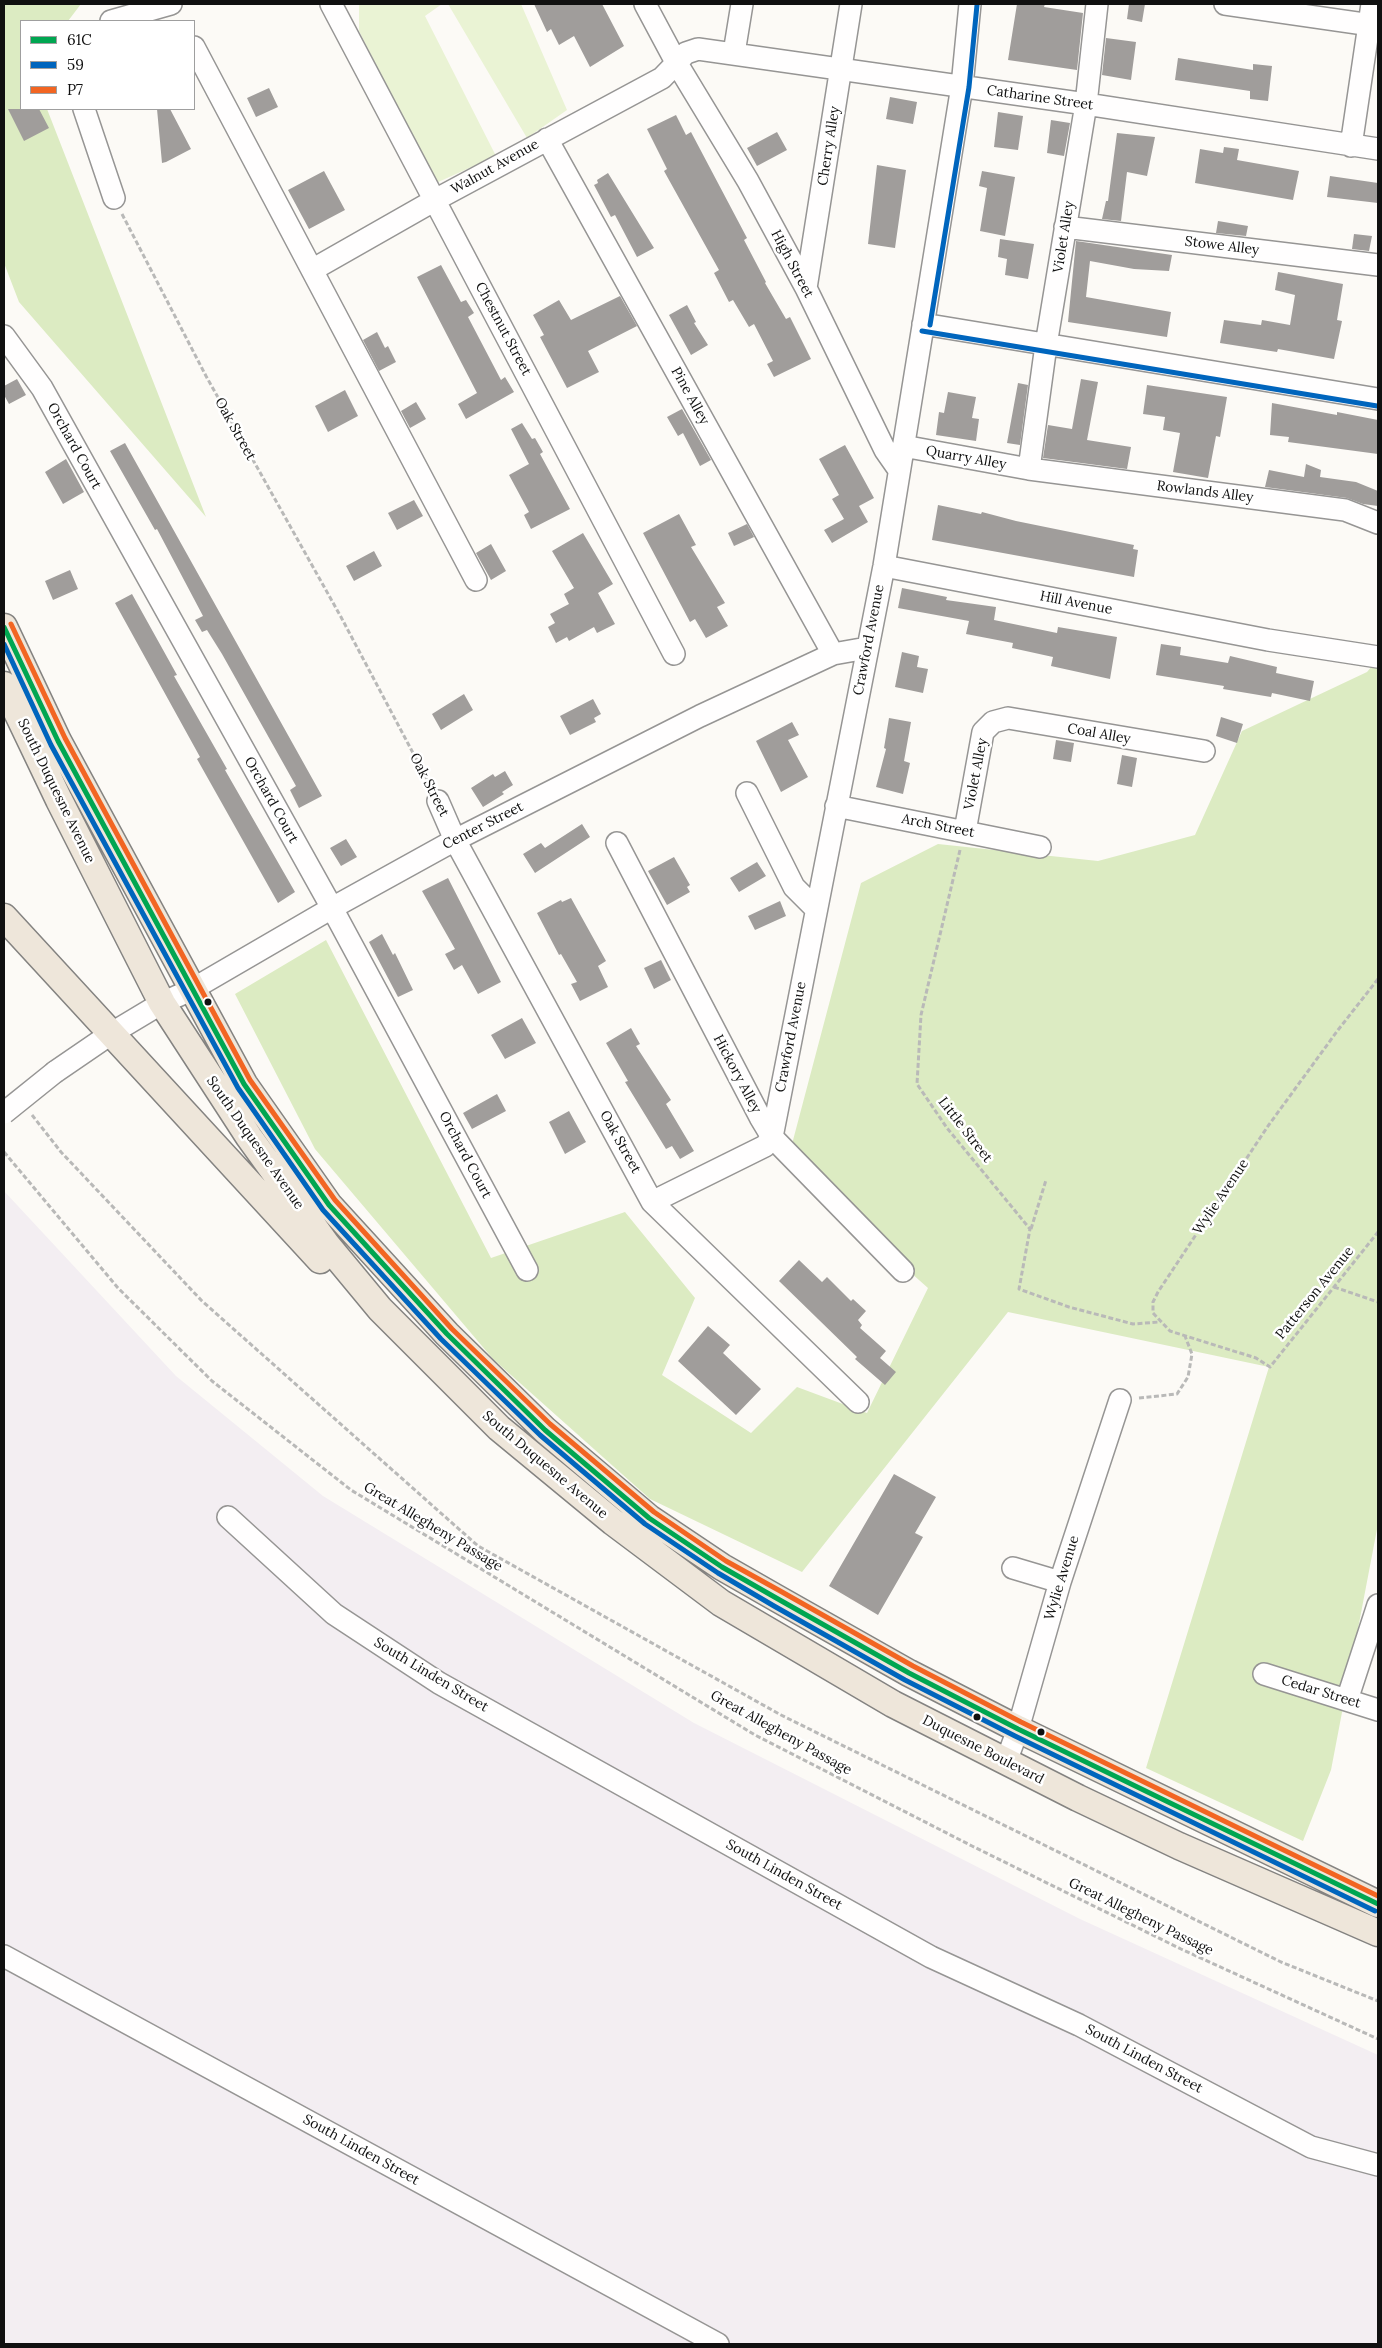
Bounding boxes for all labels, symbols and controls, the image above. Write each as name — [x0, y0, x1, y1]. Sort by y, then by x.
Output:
legend — [20, 20, 195, 110]
text: 61C — [67, 30, 92, 49]
text: 59 — [67, 55, 84, 74]
text: P7 — [67, 80, 83, 99]
street label: Catharine Street — [986, 82, 1094, 114]
street label: Cherry Alley — [814, 105, 844, 187]
street label: Walnut Avenue — [448, 136, 542, 198]
street label: Violet Alley — [1050, 200, 1078, 274]
street label: High Street — [767, 227, 817, 301]
street label: Stowe Alley — [1184, 233, 1260, 259]
street label: Chestnut Street — [471, 279, 535, 379]
street label: Pine Alley — [667, 364, 713, 428]
street label: Oak Street — [211, 395, 259, 463]
street label: Orchard Court — [43, 400, 105, 492]
street label: Quarry Alley — [924, 443, 1008, 473]
street label: Rowlands Alley — [1156, 478, 1254, 506]
street label: Crawford Avenue — [850, 583, 888, 697]
street label: Hill Avenue — [1038, 588, 1114, 618]
street label: South Duquesne Avenue — [14, 716, 98, 866]
street label: Coal Alley — [1066, 720, 1132, 748]
street label: Violet Alley — [961, 737, 991, 811]
street label: Oak Street — [406, 750, 452, 820]
street label: Orchard Court — [240, 754, 302, 846]
street label: Center Street — [440, 798, 526, 854]
street label: Arch Street — [900, 811, 976, 841]
street label: Crawford Avenue — [772, 980, 810, 1094]
unlabelled marker — [203, 997, 213, 1007]
street label: Hickory Alley — [709, 1032, 765, 1116]
street label: South Duquesne Avenue — [203, 1073, 307, 1213]
street label: Little Street — [934, 1094, 996, 1166]
street label: Oak Street — [596, 1108, 644, 1176]
street label: Orchard Court — [435, 1109, 495, 1201]
street label: Wylie Avenue — [1190, 1156, 1252, 1238]
street label: Patterson Avenue — [1272, 1243, 1358, 1343]
street label: South Duquesne Avenue — [479, 1408, 611, 1522]
street label: Great Allegheny Passage — [361, 1479, 505, 1575]
street label: Wylie Avenue — [1041, 1534, 1083, 1622]
street label: South Linden Street — [371, 1634, 491, 1716]
street label: Cedar Street — [1279, 1672, 1363, 1712]
street label: Great Allegheny Passage — [707, 1687, 855, 1779]
street label: Duquesne Boulevard — [919, 1712, 1047, 1788]
unlabelled marker — [972, 1712, 982, 1722]
unlabelled marker — [1036, 1727, 1046, 1737]
street label: South Linden Street — [723, 1836, 845, 1914]
street label: Great Allegheny Passage — [1066, 1875, 1216, 1959]
street label: South Linden Street — [1083, 2021, 1205, 2097]
street label: South Linden Street — [300, 2111, 422, 2189]

